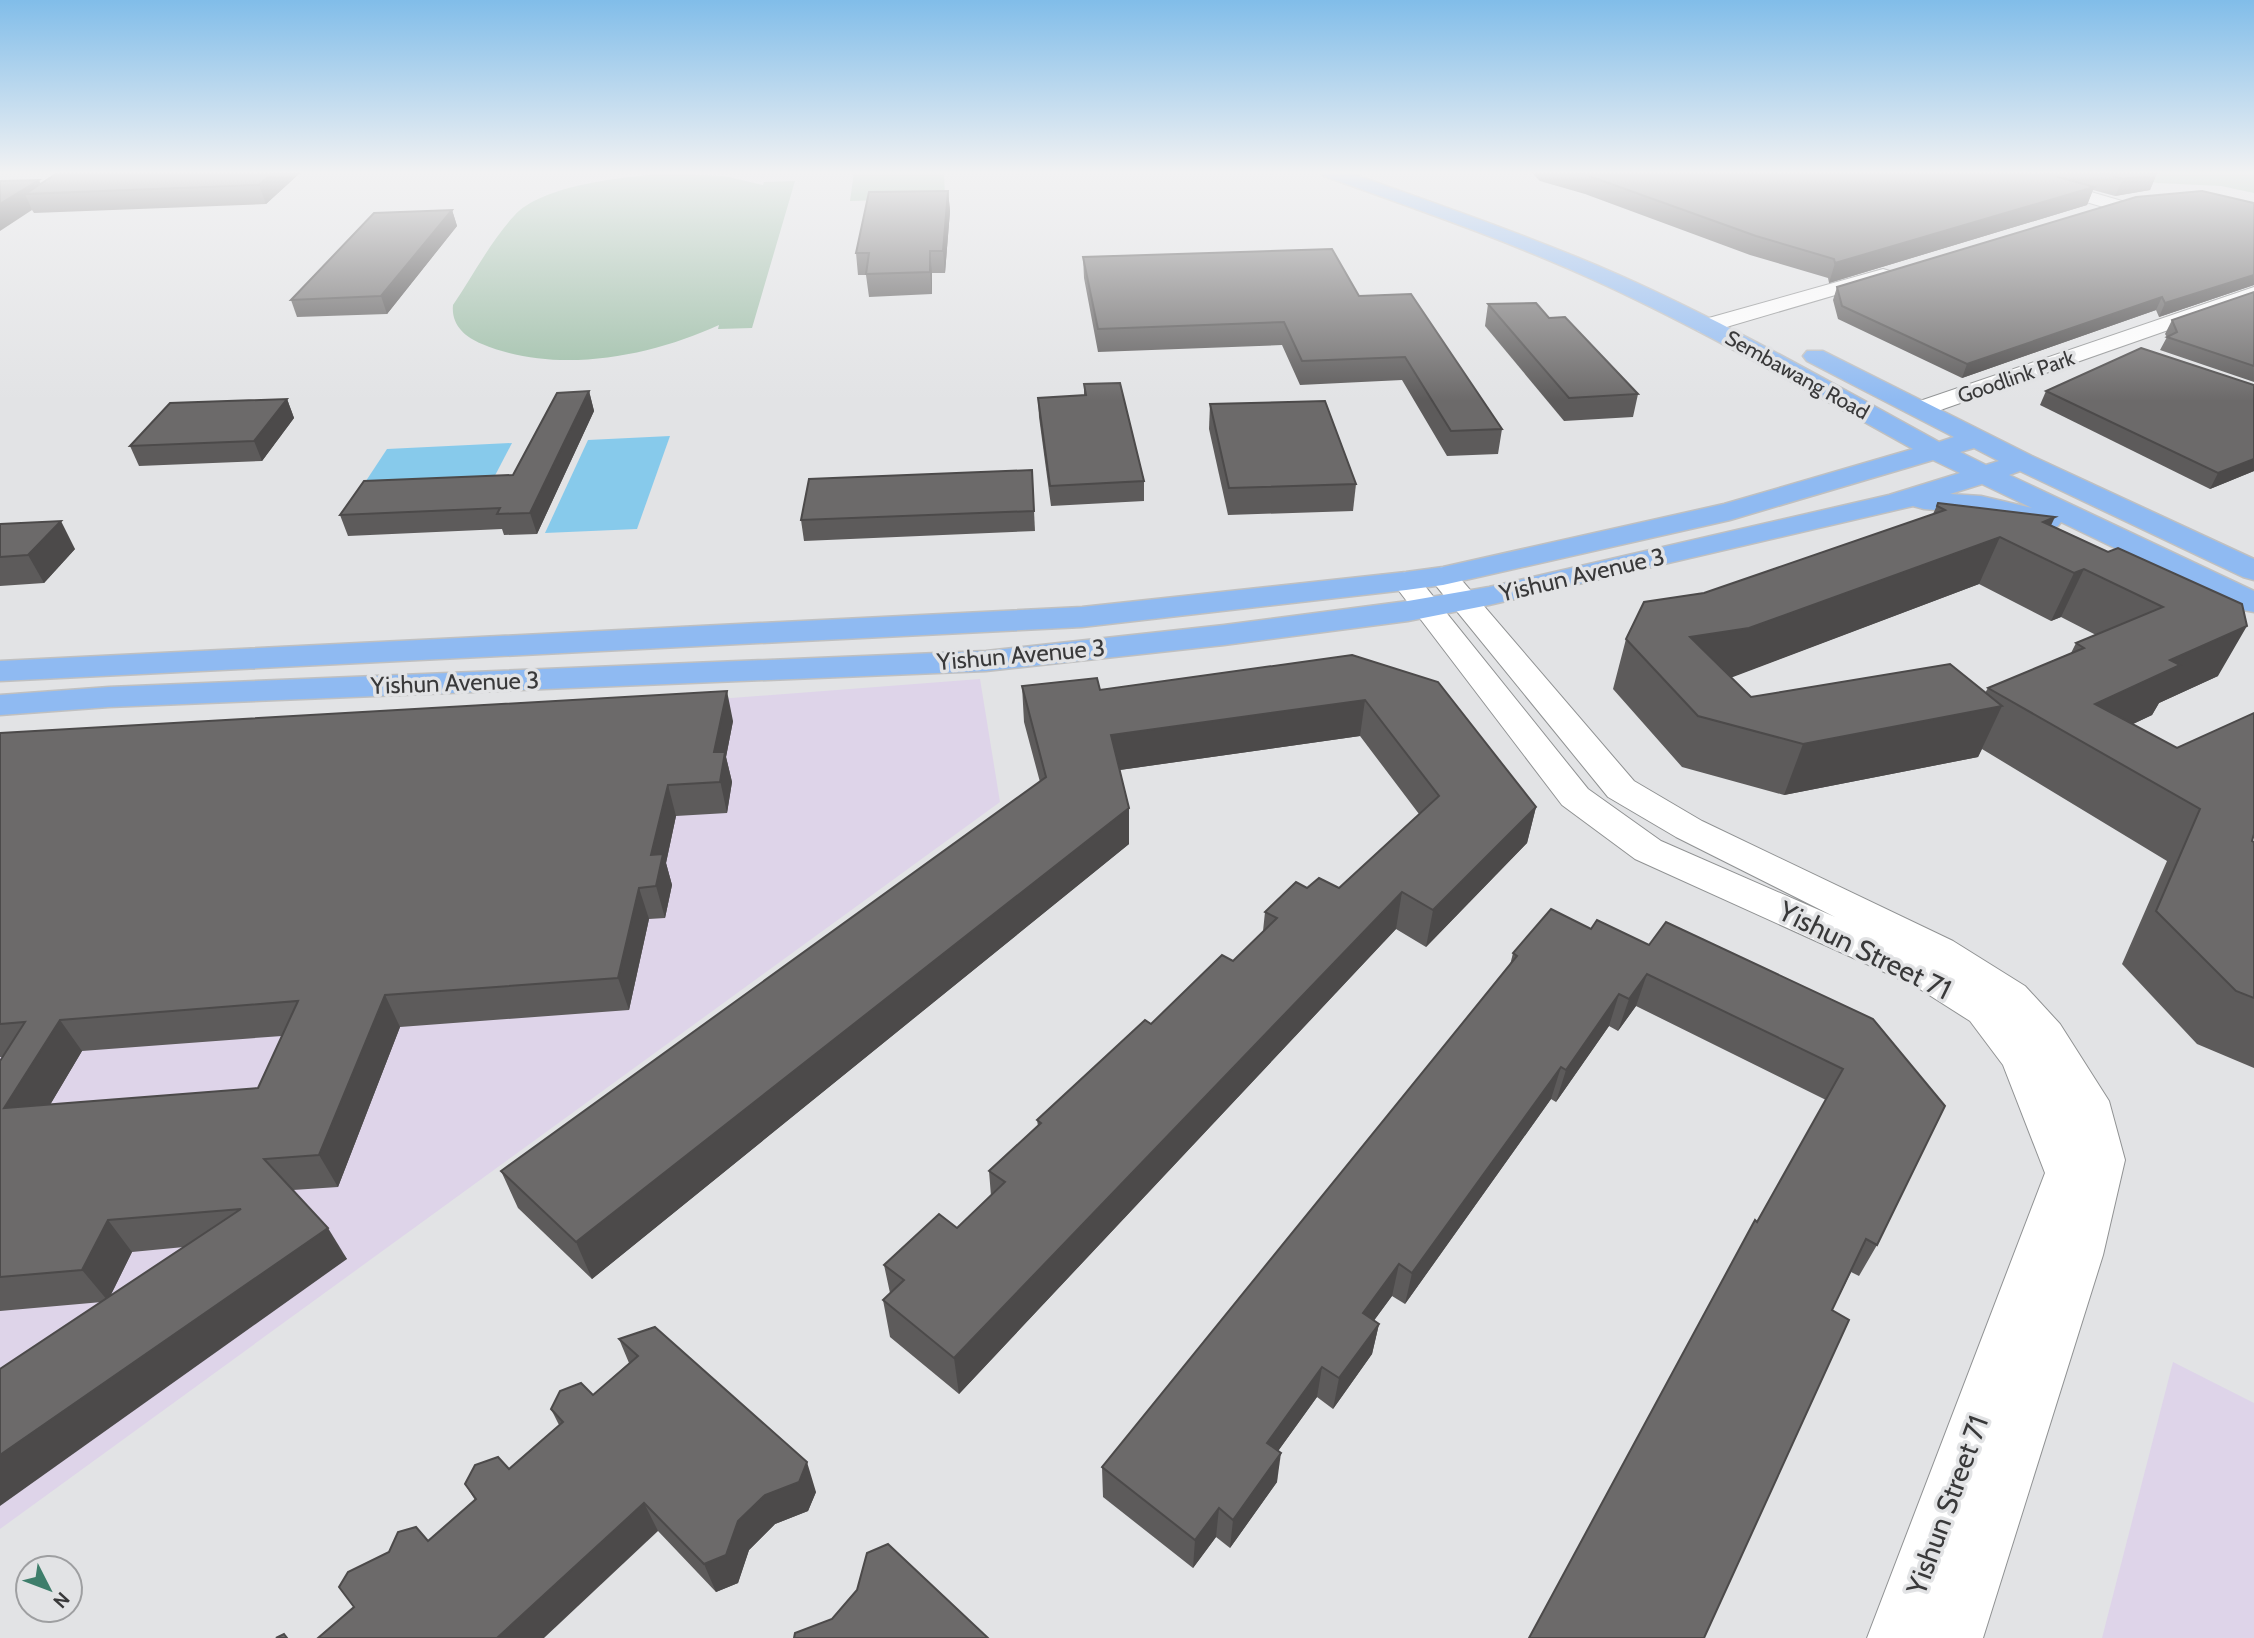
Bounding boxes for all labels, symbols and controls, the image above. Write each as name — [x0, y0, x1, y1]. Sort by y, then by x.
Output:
street label: Sembawang Road — [1721, 325, 1874, 424]
street label: Goodlink Park — [1954, 345, 2078, 408]
street label: Yishun Avenue 3 — [1496, 541, 1667, 608]
street label: Yishun Avenue 3 — [935, 633, 1106, 676]
street label: Yishun Avenue 3 — [369, 665, 540, 700]
street label: Yishun Street 71 — [1772, 893, 1957, 1006]
street label: Yishun Street 71 — [1899, 1411, 1995, 1600]
north arrow — [14, 1554, 84, 1624]
text: N — [48, 1587, 74, 1613]

